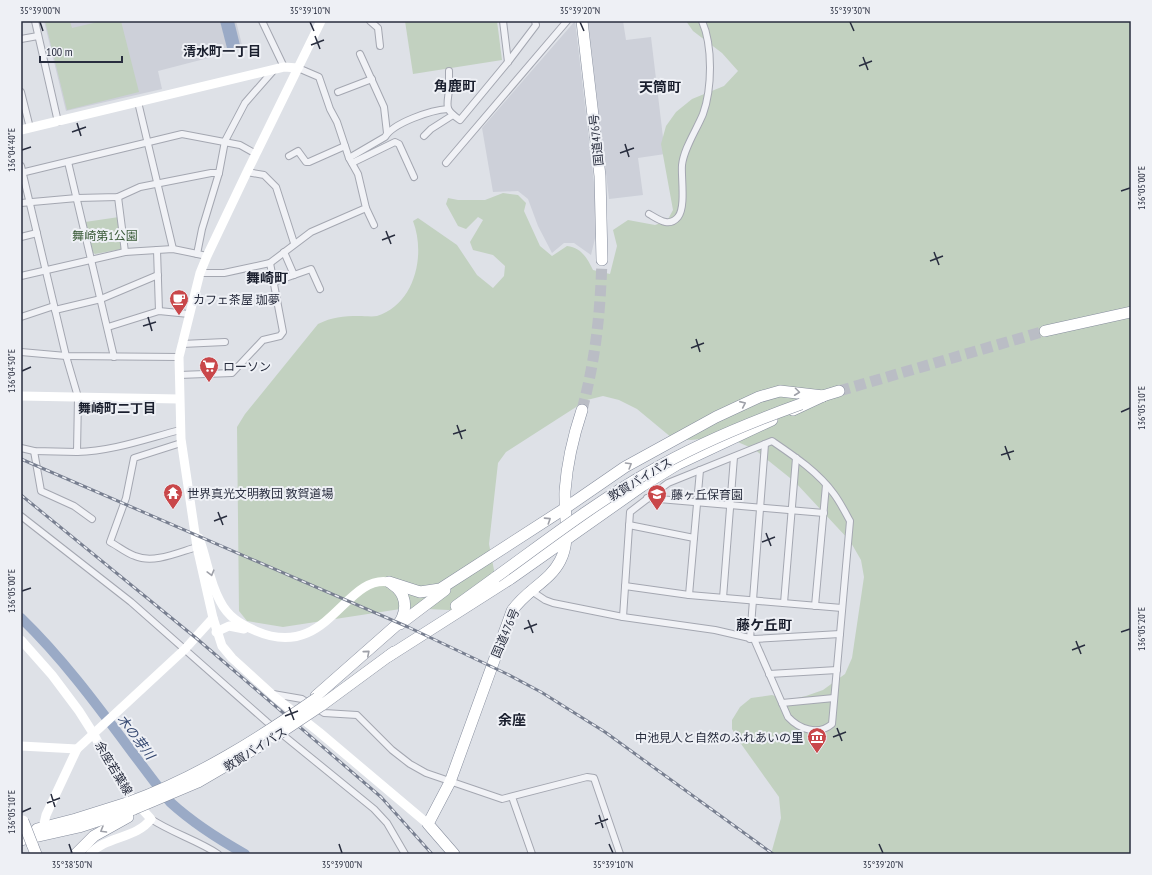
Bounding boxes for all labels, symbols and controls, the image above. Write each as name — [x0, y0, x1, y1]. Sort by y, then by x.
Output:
text: 35°39'00"N — [20, 4, 60, 17]
text: 35°39'10"N — [290, 4, 330, 17]
text: 35°39'20"N — [560, 4, 600, 17]
text: 35°39'30"N — [830, 4, 870, 17]
scale bar — [40, 38, 122, 64]
district label: 清水町一丁目 — [183, 43, 261, 60]
text: 100 m — [46, 44, 73, 59]
district label: 角鹿町 — [434, 77, 476, 95]
district label: 天筒町 — [639, 78, 681, 96]
street label: 国道476号 — [586, 113, 606, 167]
text: 136°04'40"E — [5, 128, 18, 172]
text: 136°05'00"E — [1135, 166, 1148, 210]
park label: 舞崎第1公園 — [72, 228, 138, 243]
district label: 舞崎町 — [246, 269, 288, 287]
cafe icon: カフェ茶屋 珈夢 — [168, 288, 190, 316]
place label: カフェ茶屋 珈夢 — [193, 292, 280, 307]
text: 136°04'50"E — [5, 349, 18, 393]
supermarket icon: ローソン — [198, 355, 220, 383]
place label: ローソン — [223, 359, 271, 374]
text: 136°05'10"E — [1135, 386, 1148, 430]
one-way arrow — [794, 387, 800, 396]
district label: 舞崎町二丁目 — [78, 400, 156, 417]
one-way arrow — [739, 401, 747, 409]
street label: 敦賀バイパス — [605, 454, 675, 504]
one-way arrow — [625, 462, 632, 469]
temple icon: 世界真光文明教団 敦賀道場 — [162, 482, 184, 510]
school or university icon: 藤ヶ丘保育園 — [646, 483, 668, 511]
place label: 世界真光文明教団 敦賀道場 — [187, 486, 334, 501]
place label: 藤ヶ丘保育園 — [671, 487, 743, 502]
one-way arrow — [544, 517, 551, 524]
text: 136°05'00"E — [5, 569, 18, 613]
one-way arrow — [206, 570, 215, 577]
street label: 国道476号 — [488, 606, 522, 660]
text: 136°05'20"E — [1135, 607, 1148, 651]
district label: 藤ケ丘町 — [736, 616, 792, 634]
one-way arrow — [362, 650, 370, 657]
water label: 木の芽川 — [114, 711, 160, 764]
district label: 余座 — [498, 711, 526, 729]
street label: 敦賀バイパス — [221, 724, 289, 774]
museum icon: 中池見人と自然のふれあいの里 — [806, 726, 828, 754]
place label: 中池見人と自然のふれあいの里 — [635, 730, 803, 745]
street label: 余座若葉線 — [92, 738, 136, 798]
text: 136°05'10"E — [5, 790, 18, 834]
one-way arrow — [100, 826, 107, 833]
text: 35°38'50"N — [52, 858, 92, 871]
text: 35°39'00"N — [322, 858, 362, 871]
text: 35°39'10"N — [593, 858, 633, 871]
text: 35°39'20"N — [863, 858, 903, 871]

